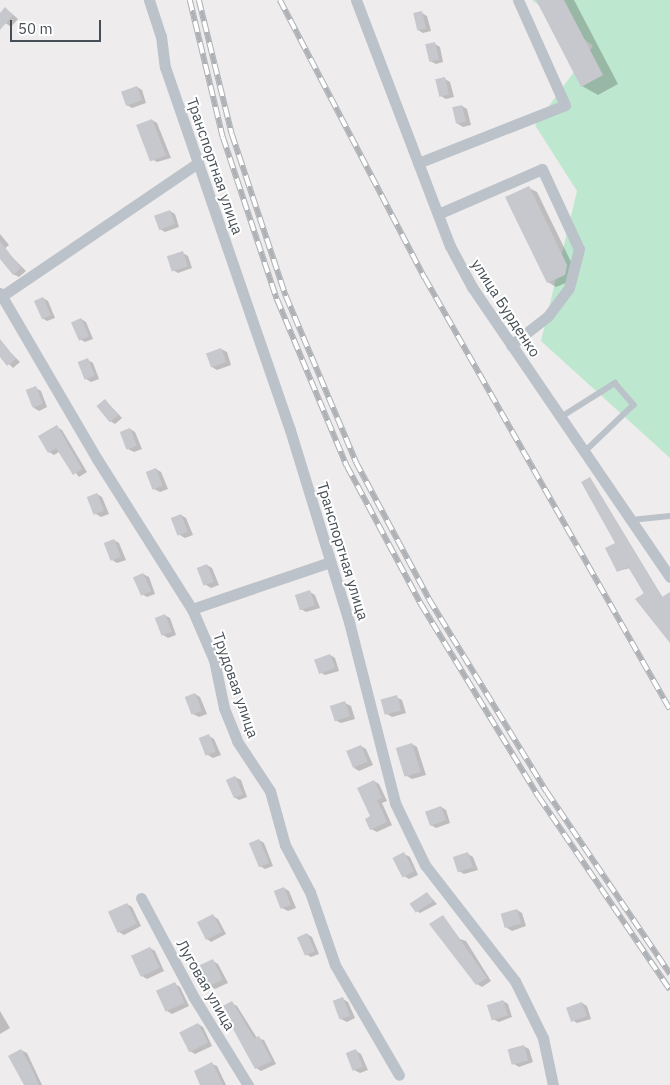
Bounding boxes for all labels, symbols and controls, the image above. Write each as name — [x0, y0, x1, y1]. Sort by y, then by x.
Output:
scale bar — [12, 10, 104, 42]
text: 50 m — [18, 19, 53, 38]
street label: Транспортная улица — [183, 95, 247, 237]
street label: улица Бурденко — [468, 256, 544, 360]
street label: Транспортная улица — [313, 480, 373, 622]
street label: Трудовая улица — [209, 630, 263, 740]
street label: Луговая улица — [173, 936, 239, 1034]

